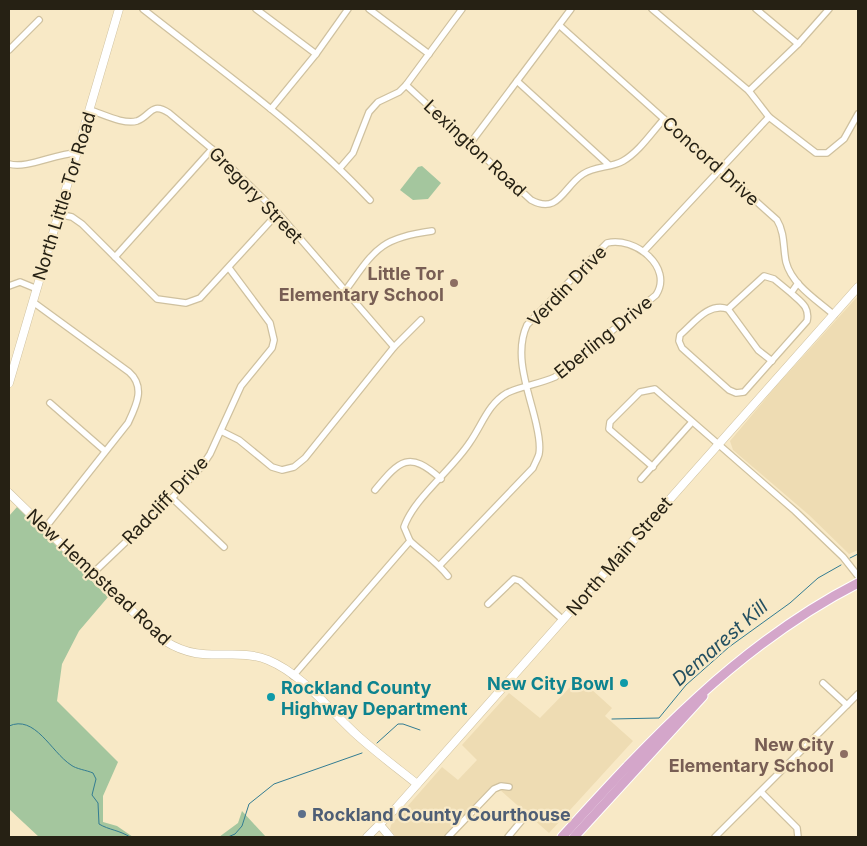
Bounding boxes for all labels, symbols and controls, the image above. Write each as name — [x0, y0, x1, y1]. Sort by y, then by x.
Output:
street label: Lexington Road — [420, 95, 530, 201]
street label: North Little Tor Road — [28, 109, 100, 283]
street label: Concord Drive — [658, 112, 764, 210]
street label: Gregory Street — [205, 143, 307, 247]
street label: Verdin Drive — [523, 241, 611, 331]
place label: Little Tor Elementary School — [279, 263, 444, 305]
marker: Little Tor Elementary School — [448, 277, 460, 289]
street label: Eberling Drive — [550, 291, 656, 383]
street label: Radcliff Drive — [118, 452, 212, 548]
street label: North Main Street — [562, 492, 676, 620]
street label: New Hempstead Road — [22, 505, 176, 649]
water label: Demarest Kill — [667, 595, 773, 691]
place label: New City Bowl — [487, 673, 614, 694]
place label: Rockland County Highway Department — [281, 677, 468, 719]
marker: New City Bowl — [618, 677, 630, 689]
marker: Rockland County Highway Department — [265, 691, 277, 703]
place label: New City Elementary School — [669, 734, 834, 776]
marker: New City Elementary School — [838, 748, 850, 760]
place label: Rockland County Courthouse — [312, 804, 571, 825]
marker: Rockland County Courthouse — [296, 808, 308, 820]

